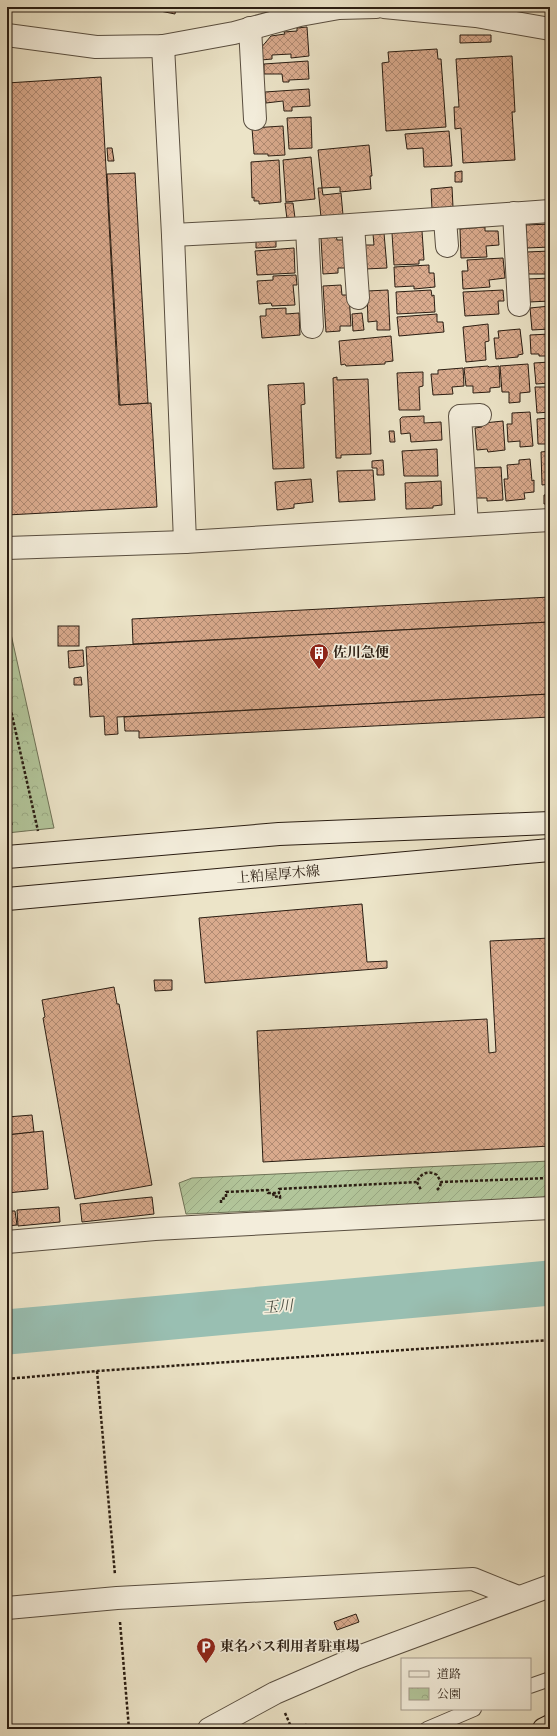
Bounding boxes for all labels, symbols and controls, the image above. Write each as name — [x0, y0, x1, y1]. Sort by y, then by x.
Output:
building icon: 佐川急便 — [308, 642, 330, 670]
place label: 佐川急便 — [333, 644, 389, 662]
street label: 上粕屋厚木線 — [235, 862, 321, 888]
water label: 玉川 — [262, 1296, 296, 1318]
parking icon: 東名バス利用者駐車場 — [195, 1636, 217, 1664]
place label: 東名バス利用者駐車場 — [220, 1638, 360, 1656]
legend — [401, 1658, 531, 1710]
text: 道路 — [437, 1667, 461, 1682]
text: 公園 — [437, 1687, 461, 1702]

